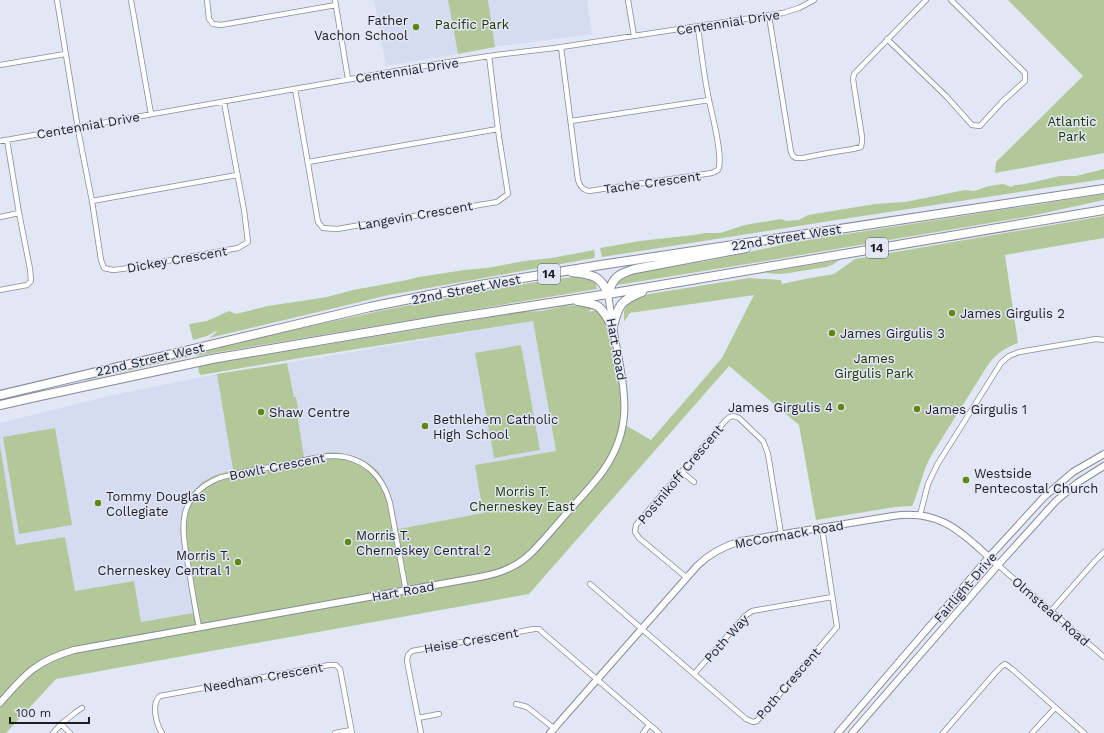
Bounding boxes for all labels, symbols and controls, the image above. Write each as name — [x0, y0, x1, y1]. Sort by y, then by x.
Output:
street label: Centennial Drive — [675, 7, 781, 38]
place label: Father Vachon School — [314, 13, 408, 43]
park label: Pacific Park — [435, 17, 510, 32]
marker: Father Vachon School — [411, 22, 421, 32]
street label: Centennial Drive — [354, 55, 460, 86]
street label: Centennial Drive — [35, 109, 141, 142]
park label: Atlantic Park — [1047, 114, 1097, 144]
street label: Tache Crescent — [603, 168, 702, 197]
street label: Langevin Crescent — [356, 198, 474, 233]
street label: 22nd Street West — [730, 221, 843, 254]
road number: 14 — [866, 238, 888, 258]
street label: Dickey Crescent — [126, 243, 229, 276]
road number: 14 — [538, 264, 560, 284]
street label: 22nd Street West — [410, 271, 522, 307]
place label: James Girgulis 2 — [960, 306, 1065, 321]
marker: James Girgulis 2 — [947, 308, 957, 318]
street label: Hart Road — [604, 317, 629, 382]
place label: James Girgulis 3 — [840, 326, 945, 341]
marker: James Girgulis 3 — [827, 328, 837, 338]
street label: 22nd Street West — [94, 340, 206, 379]
park label: James Girgulis Park — [834, 351, 914, 381]
place label: James Girgulis 4 — [728, 400, 833, 415]
marker: James Girgulis 4 — [836, 402, 846, 412]
place label: James Girgulis 1 — [925, 402, 1027, 417]
marker: James Girgulis 1 — [912, 404, 922, 414]
place label: Shaw Centre — [269, 405, 350, 420]
marker: Shaw Centre — [256, 407, 266, 417]
place label: Bethlehem Catholic High School — [433, 412, 558, 442]
marker: Bethlehem Catholic High School — [420, 421, 430, 431]
street label: Postnikoff Crescent — [634, 421, 727, 527]
street label: Bowlt Crescent — [228, 450, 327, 483]
place label: Westside Pentecostal Church — [974, 466, 1098, 496]
marker: Westside Pentecostal Church — [961, 475, 971, 485]
park label: Morris T. Cherneskey East — [469, 484, 575, 514]
place label: Tommy Douglas Collegiate — [106, 489, 206, 519]
marker: Tommy Douglas Collegiate — [93, 498, 103, 508]
street label: McCormack Road — [733, 518, 845, 551]
place label: Morris T. Cherneskey Central 2 — [356, 528, 491, 558]
marker: Morris T. Cherneskey Central 2 — [343, 537, 353, 547]
place label: Morris T. Cherneskey Central 1 — [98, 548, 230, 578]
street label: Fairlight Drive — [931, 549, 1000, 625]
marker: Morris T. Cherneskey Central 1 — [233, 557, 243, 567]
street label: Olmstead Road — [1009, 574, 1092, 649]
street label: Hart Road — [371, 579, 436, 604]
street label: Poth Way — [701, 611, 752, 665]
street label: Heise Crescent — [423, 625, 520, 656]
street label: Poth Crescent — [753, 644, 824, 722]
street label: Needham Crescent — [202, 659, 325, 695]
scale bar — [10, 699, 89, 725]
text: 100 m — [16, 706, 51, 720]

